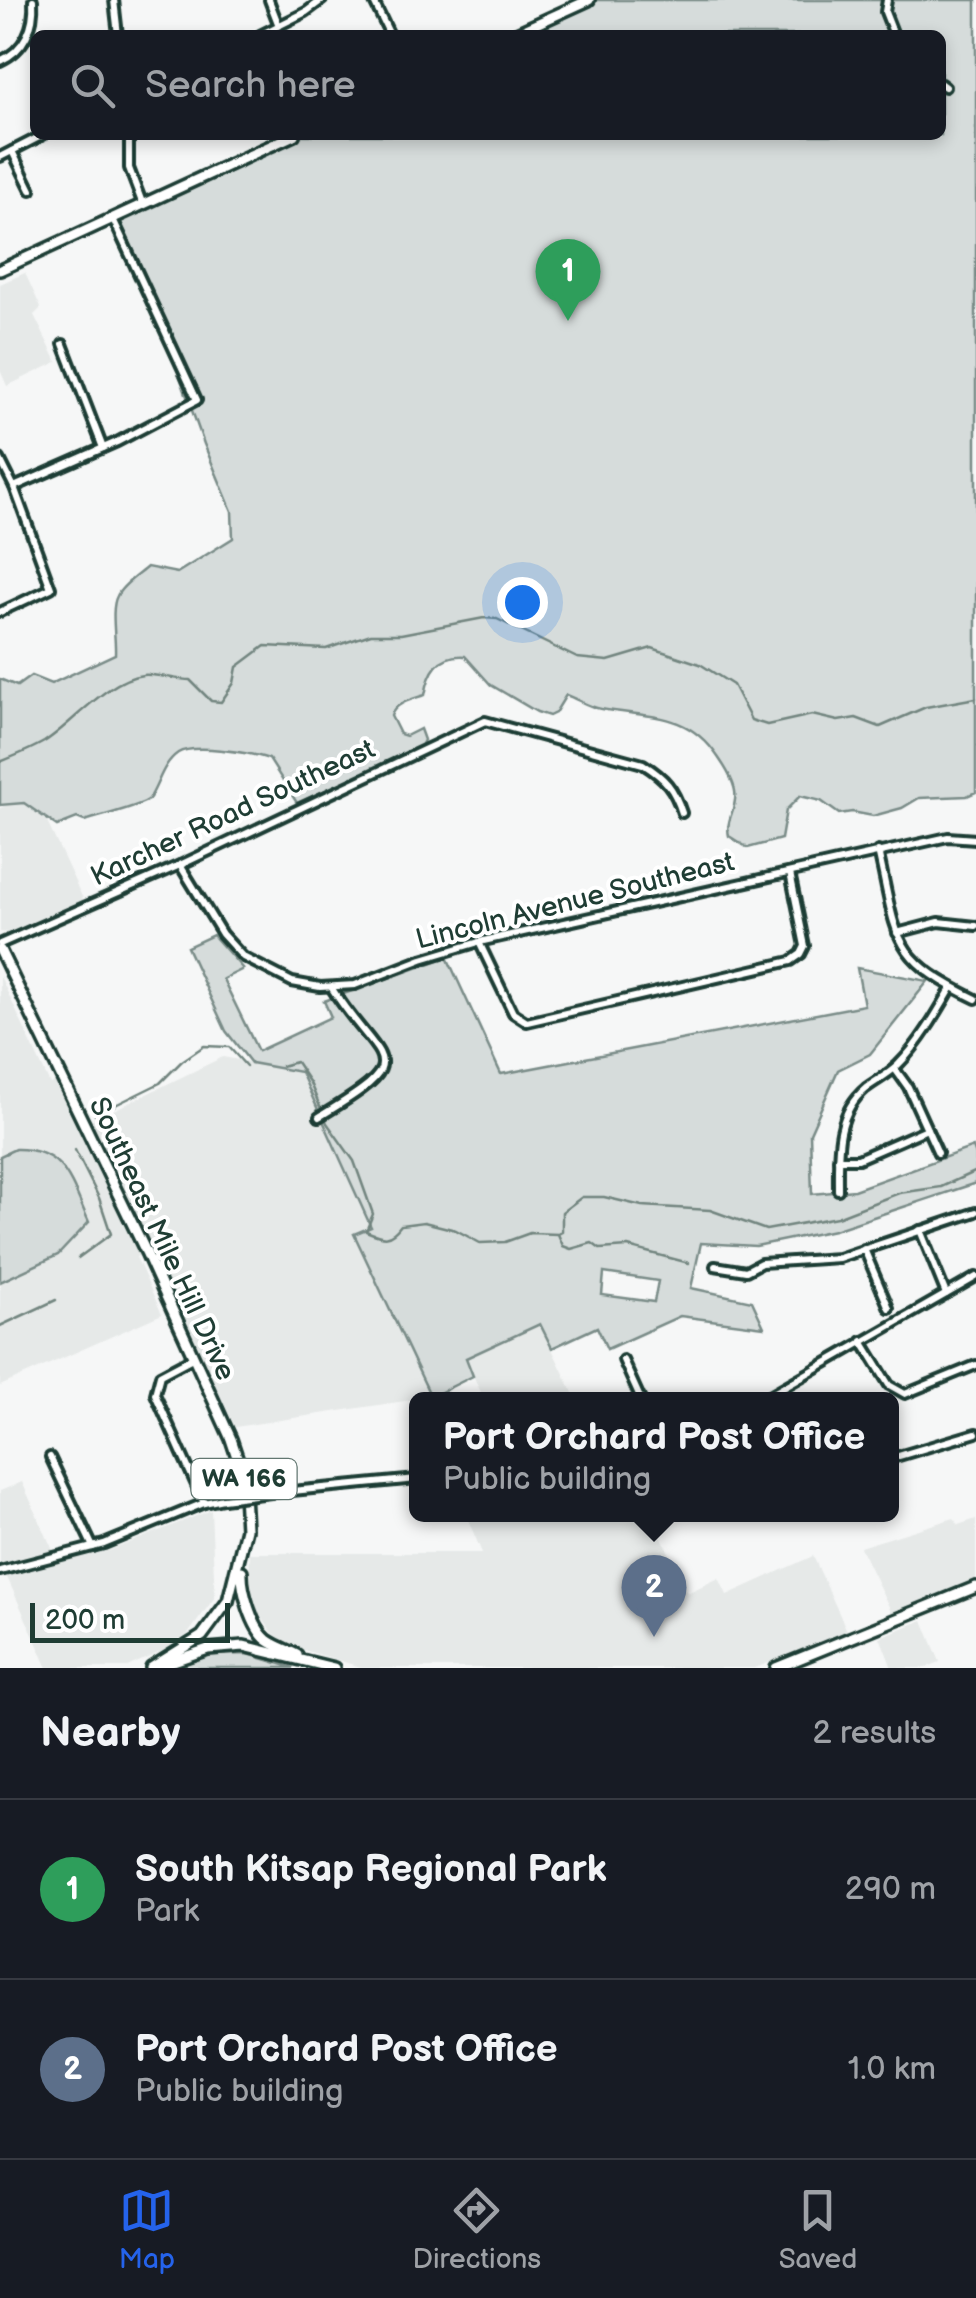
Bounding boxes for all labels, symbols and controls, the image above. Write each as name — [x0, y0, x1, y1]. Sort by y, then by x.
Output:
search box — [30, 30, 946, 140]
icon: search — [65, 58, 120, 113]
text: Search here — [145, 63, 356, 108]
pin: 1 — [536, 238, 600, 321]
your location — [497, 577, 548, 628]
street label: Karcher Road Southeast — [86, 732, 381, 893]
street label: Lincoln Avenue Southeast — [412, 845, 738, 957]
street label: Southeast Mile Hill Drive — [82, 1092, 242, 1386]
popup — [409, 1392, 899, 1522]
text: Port Orchard Post Office — [443, 1415, 865, 1460]
road number: WA 166 — [192, 1459, 296, 1499]
text: Public building — [443, 1460, 651, 1499]
pin: 2 — [622, 1554, 686, 1637]
scale bar — [30, 1598, 230, 1642]
text: 200 m — [45, 1604, 125, 1637]
text: Nearby — [40, 1708, 180, 1759]
text: 2 results — [812, 1714, 936, 1753]
text: South Kitsap Regional Park — [135, 1847, 607, 1892]
text: 1 — [66, 1870, 79, 1909]
text: 290 m — [845, 1870, 936, 1909]
text: Park — [135, 1892, 199, 1931]
text: Port Orchard Post Office — [135, 2027, 558, 2072]
text: 2 — [63, 2050, 82, 2089]
text: 1.0 km — [848, 2050, 936, 2089]
text: Public building — [135, 2072, 344, 2111]
tab: Map — [119, 2183, 175, 2276]
tab: Directions — [412, 2183, 541, 2276]
tab: Saved — [779, 2183, 857, 2276]

